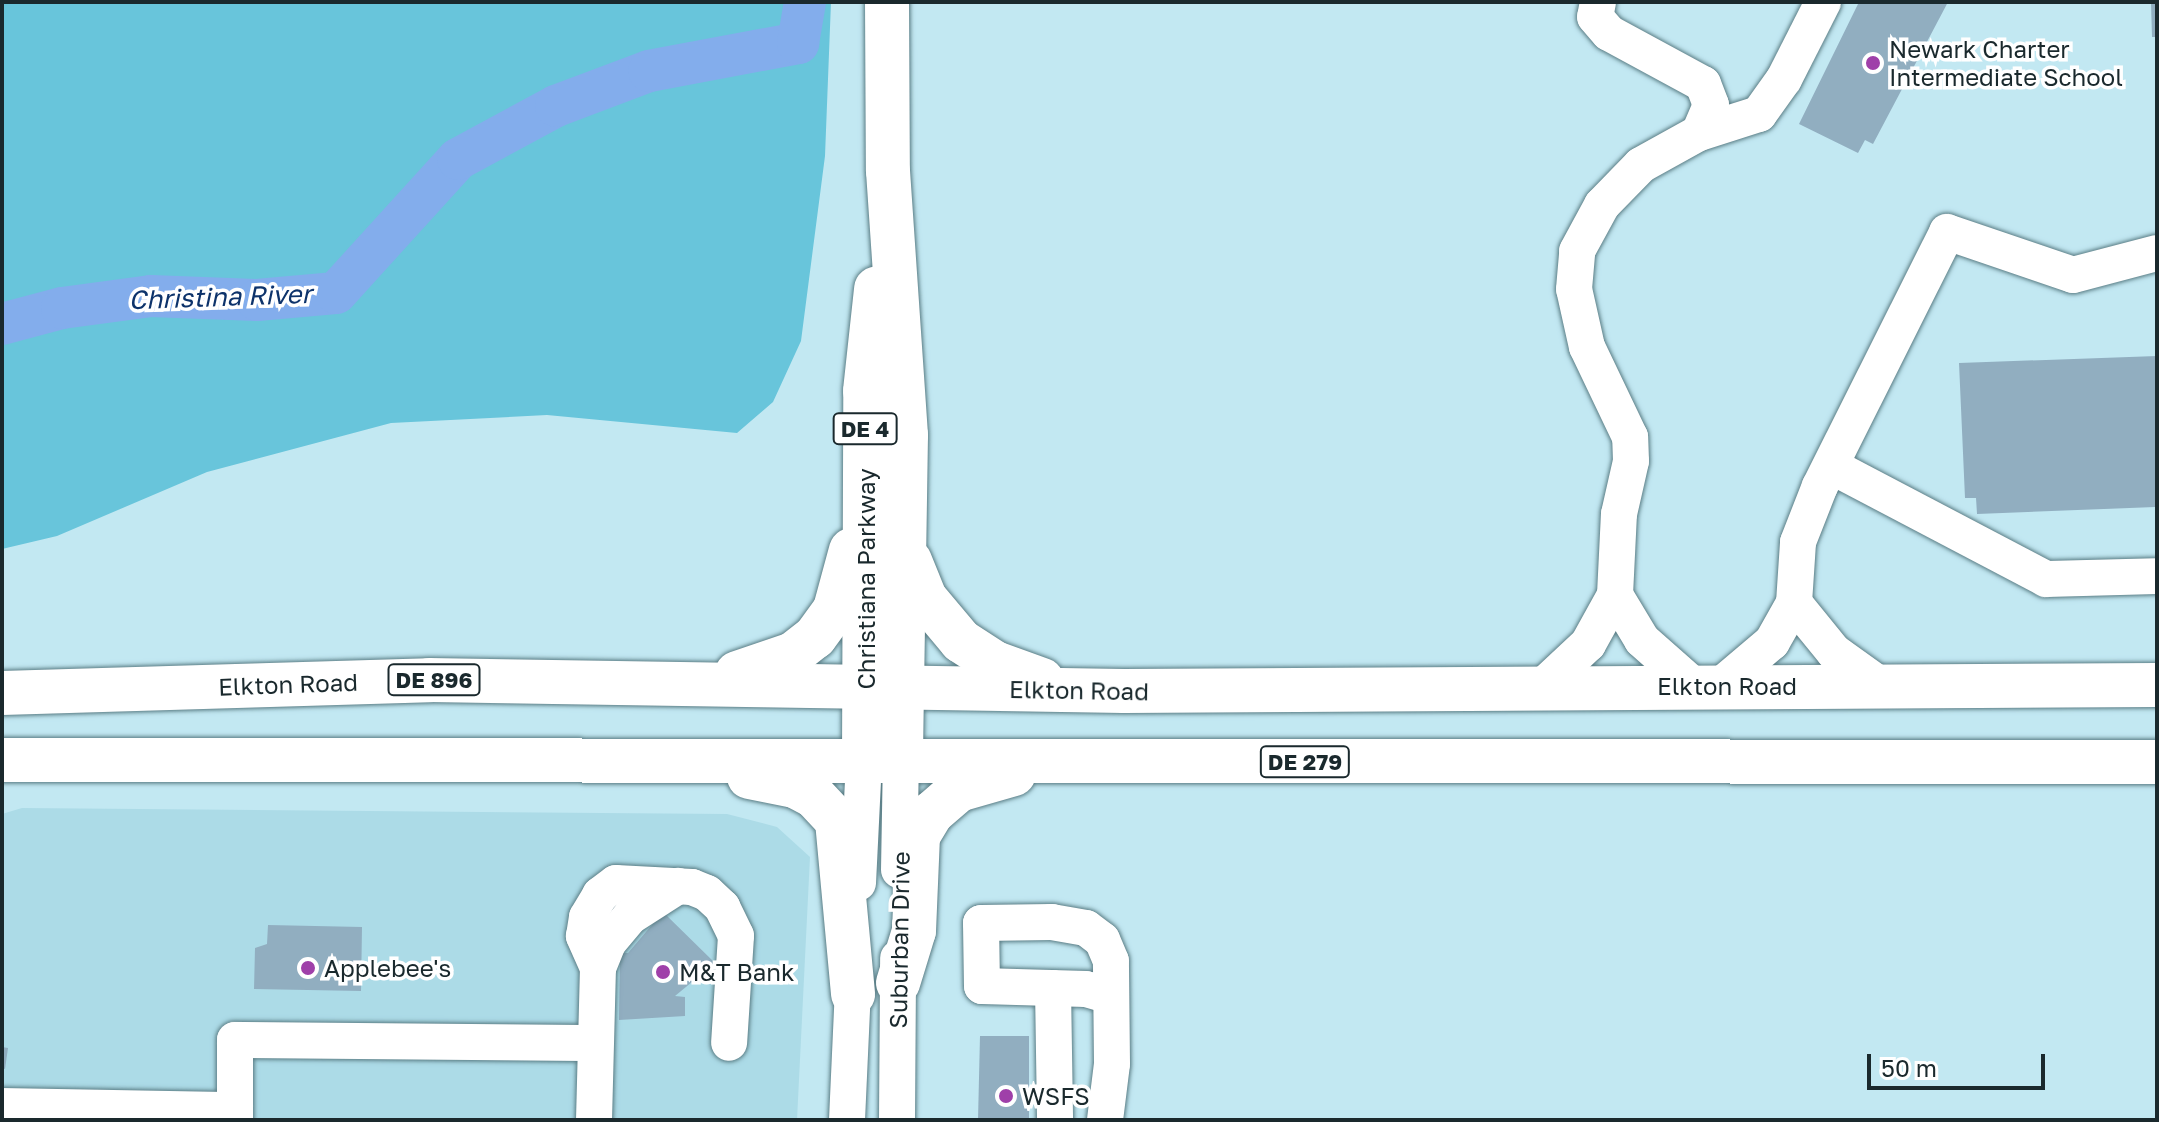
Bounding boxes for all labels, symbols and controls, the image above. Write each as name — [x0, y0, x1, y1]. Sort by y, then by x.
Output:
place label: Newark Charter Intermediate School — [1889, 35, 2123, 91]
marker: Newark Charter Intermediate School — [1864, 54, 1882, 72]
water label: Christina River — [128, 278, 312, 316]
road number: DE 4 — [831, 411, 899, 447]
street label: Christiana Parkway — [852, 468, 880, 690]
road number: DE 896 — [386, 662, 482, 698]
street label: Elkton Road — [218, 667, 358, 701]
street label: Elkton Road — [1657, 672, 1797, 700]
street label: Elkton Road — [1009, 674, 1149, 706]
road number: DE 279 — [1259, 744, 1351, 780]
street label: Suburban Drive — [883, 851, 915, 1029]
place label: Applebee's — [324, 954, 451, 982]
place label: M&T Bank — [679, 958, 795, 986]
marker: Applebee's — [299, 959, 317, 977]
marker: M&T Bank — [654, 963, 672, 981]
scale bar — [1871, 1038, 2049, 1088]
text: 50 m — [1881, 1053, 1937, 1082]
place label: WSFS — [1022, 1082, 1090, 1110]
marker: WSFS — [997, 1087, 1015, 1105]

